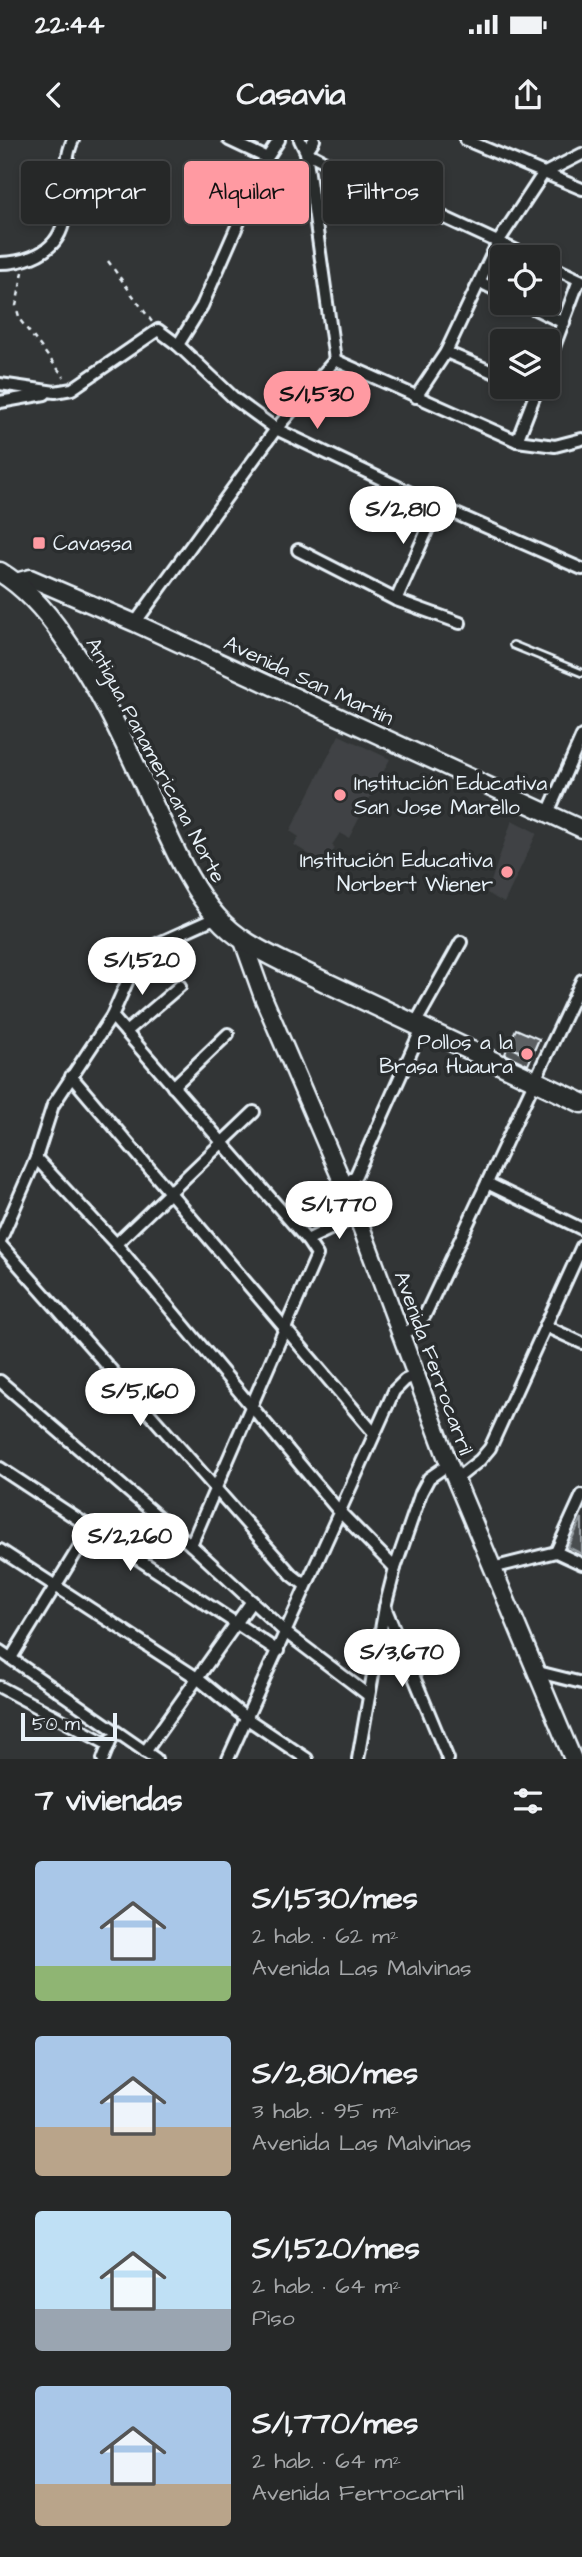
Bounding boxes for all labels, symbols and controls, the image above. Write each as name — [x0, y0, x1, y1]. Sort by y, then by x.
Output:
text: 22:44 — [35, 7, 105, 43]
text: Casavia — [237, 72, 346, 117]
icon: back — [35, 76, 73, 114]
icon: share — [509, 76, 547, 114]
chip: Comprar — [21, 161, 170, 224]
chip: Alquilar — [184, 161, 309, 224]
chip: Filtros — [323, 161, 443, 224]
map controls — [490, 245, 560, 399]
button: locate — [490, 245, 560, 315]
button: layers — [490, 329, 560, 399]
pin: S/1,530 — [252, 372, 382, 431]
text: S/1,530 — [280, 378, 354, 410]
pin: S/2,810 — [338, 486, 468, 546]
text: S/2,810 — [366, 493, 440, 525]
place label: Cavassa — [53, 529, 132, 558]
marker: Cavassa — [31, 535, 47, 551]
street label: Avenida San Martín — [219, 628, 398, 733]
street label: Antigua Panamericana Norte — [77, 632, 233, 889]
place label: Institución Educativa San Jose Marello — [354, 769, 548, 822]
marker: Institución Educativa San Jose Marello — [332, 787, 348, 803]
place label: Institución Educativa Norbert Wiener — [300, 846, 493, 899]
marker: Institución Educativa Norbert Wiener — [499, 864, 515, 880]
pin: S/1,520 — [77, 938, 207, 997]
text: S/1,520 — [104, 944, 180, 976]
place label: Pollos a la Brasa Huaura — [379, 1028, 513, 1081]
marker: Pollos a la Brasa Huaura — [519, 1046, 535, 1062]
pin: S/1,770 — [274, 1182, 404, 1241]
text: S/1,770 — [301, 1188, 377, 1220]
street label: Avenida Ferrocarril — [387, 1267, 480, 1459]
pin: S/5,160 — [75, 1368, 205, 1428]
text: S/5,160 — [101, 1375, 179, 1407]
pin: S/2,260 — [65, 1514, 195, 1573]
text: S/2,260 — [88, 1520, 172, 1552]
pin: S/3,670 — [337, 1630, 467, 1689]
text: S/3,670 — [360, 1636, 444, 1668]
scale bar — [21, 1710, 117, 1742]
text: 50 m — [32, 1711, 80, 1738]
text: 7 viviendas — [35, 1780, 183, 1822]
icon: filters — [509, 1782, 547, 1820]
text: S/1,530/mes — [252, 1878, 418, 1920]
icon: home — [91, 1889, 175, 1973]
text: 2 hab. · 62 m² — [252, 1920, 399, 1952]
text: Avenida Las Malvinas — [252, 1952, 472, 1984]
text: S/2,810/mes — [252, 2053, 418, 2095]
icon: home — [91, 2064, 175, 2148]
text: 3 hab. · 95 m² — [252, 2095, 399, 2127]
text: Avenida Las Malvinas — [252, 2127, 472, 2159]
text: S/1,520/mes — [252, 2228, 420, 2270]
icon: home — [91, 2239, 175, 2323]
text: 2 hab. · 64 m² — [252, 2270, 401, 2302]
text: Piso — [252, 2302, 295, 2334]
text: S/1,770/mes — [252, 2403, 418, 2445]
icon: home — [91, 2414, 175, 2498]
text: 2 hab. · 64 m² — [252, 2445, 401, 2477]
text: Avenida Ferrocarril — [252, 2477, 464, 2509]

